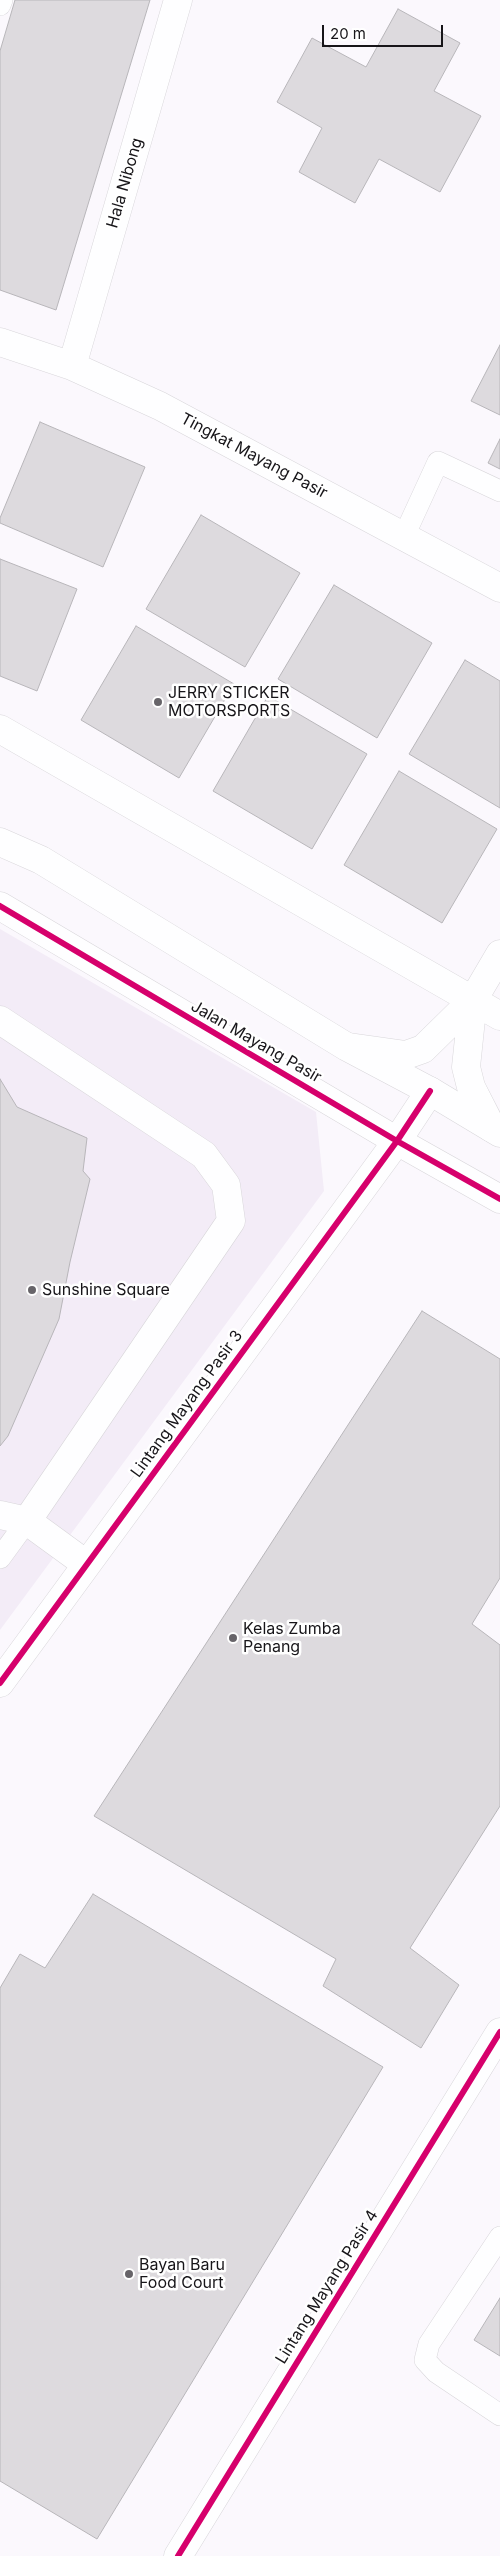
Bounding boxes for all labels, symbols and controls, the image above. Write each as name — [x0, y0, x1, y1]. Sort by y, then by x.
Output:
scale bar — [325, 15, 446, 47]
text: 20 m — [330, 24, 366, 43]
street label: Hala Nibong — [103, 136, 147, 230]
street label: Tingkat Mayang Pasir — [177, 409, 331, 503]
place label: JERRY STICKER MOTORSPORTS — [168, 683, 290, 721]
marker: JERRY STICKER MOTORSPORTS — [152, 696, 164, 708]
street label: Jalan Mayang Pasir — [187, 997, 325, 1087]
place label: Sunshine Square — [42, 1280, 170, 1300]
marker: Sunshine Square — [26, 1284, 38, 1296]
street label: Lintang Mayang Pasir 3 — [127, 1327, 247, 1481]
place label: Kelas Zumba Penang — [243, 1619, 341, 1657]
marker: Kelas Zumba Penang — [227, 1632, 239, 1644]
street label: Lintang Mayang Pasir 4 — [272, 2207, 382, 2367]
place label: Bayan Baru Food Court — [139, 2255, 225, 2293]
marker: Bayan Baru Food Court — [123, 2268, 135, 2280]

